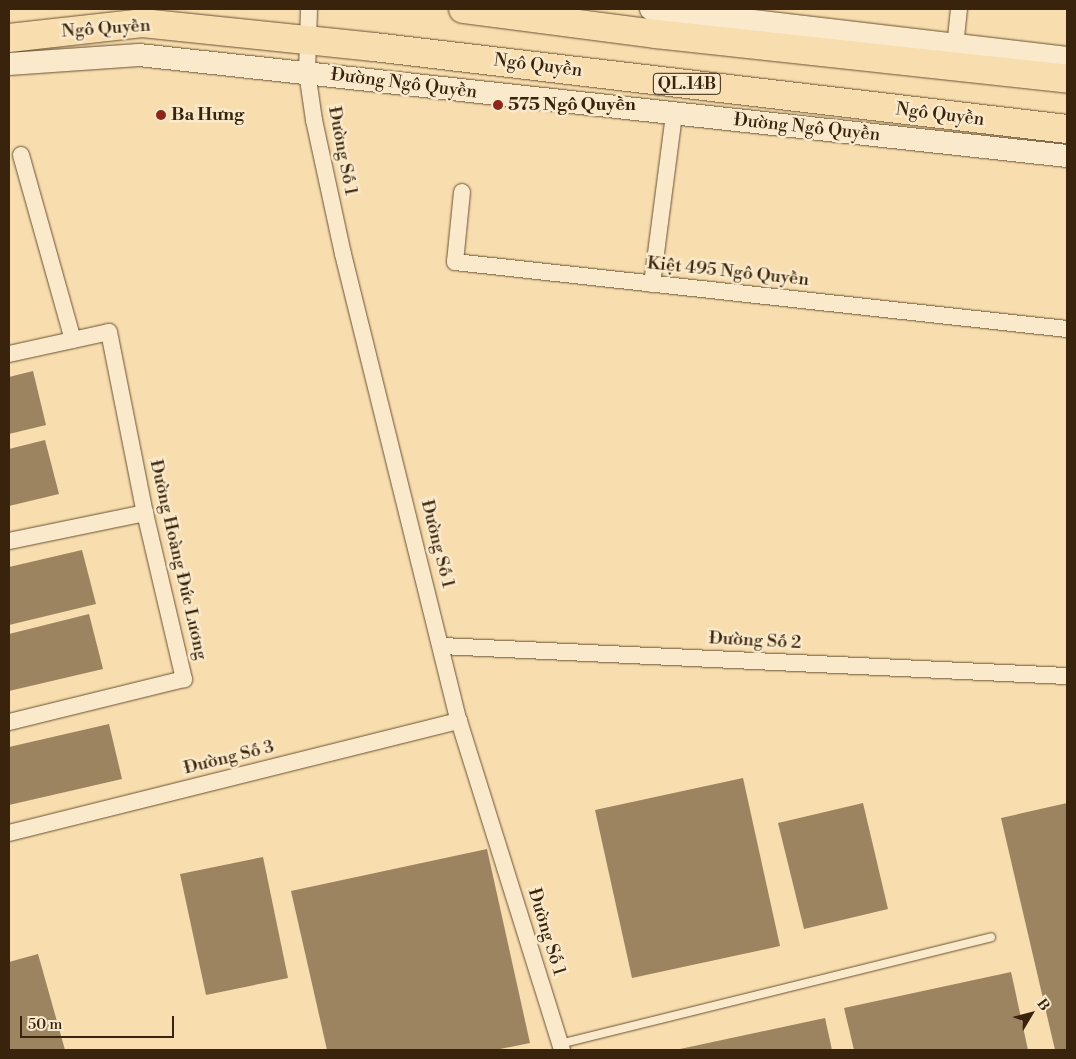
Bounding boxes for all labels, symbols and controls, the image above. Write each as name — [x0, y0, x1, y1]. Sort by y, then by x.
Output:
street label: Ngô Quyền — [61, 15, 151, 43]
street label: Ngô Quyền — [492, 50, 584, 82]
street label: Đường Ngô Quyền — [330, 64, 478, 104]
road number: QL.14B — [652, 70, 722, 98]
place label: 575 Ngô Quyền — [508, 94, 636, 116]
marker: 575 Ngô Quyền — [492, 99, 504, 111]
street label: Ngô Quyền — [894, 99, 986, 131]
place label: Ba Hưng — [171, 104, 244, 126]
street label: Đường Số 1 — [323, 105, 361, 197]
marker: Ba Hưng — [155, 109, 167, 121]
street label: Đường Ngô Quyền — [733, 110, 881, 146]
street label: Kiệt 495 Ngô Quyền — [646, 253, 810, 291]
street label: Đường Hoàng Đức Lương — [144, 458, 212, 662]
street label: Đường Số 1 — [416, 498, 458, 590]
street label: Đường Số 2 — [708, 628, 802, 654]
street label: Đường Số 3 — [182, 736, 276, 780]
street label: Đường Số 1 — [523, 886, 569, 978]
north arrow — [1006, 989, 1056, 1039]
text: B — [1033, 995, 1053, 1015]
scale bar — [22, 1006, 176, 1038]
text: 50 m — [28, 1015, 62, 1034]

